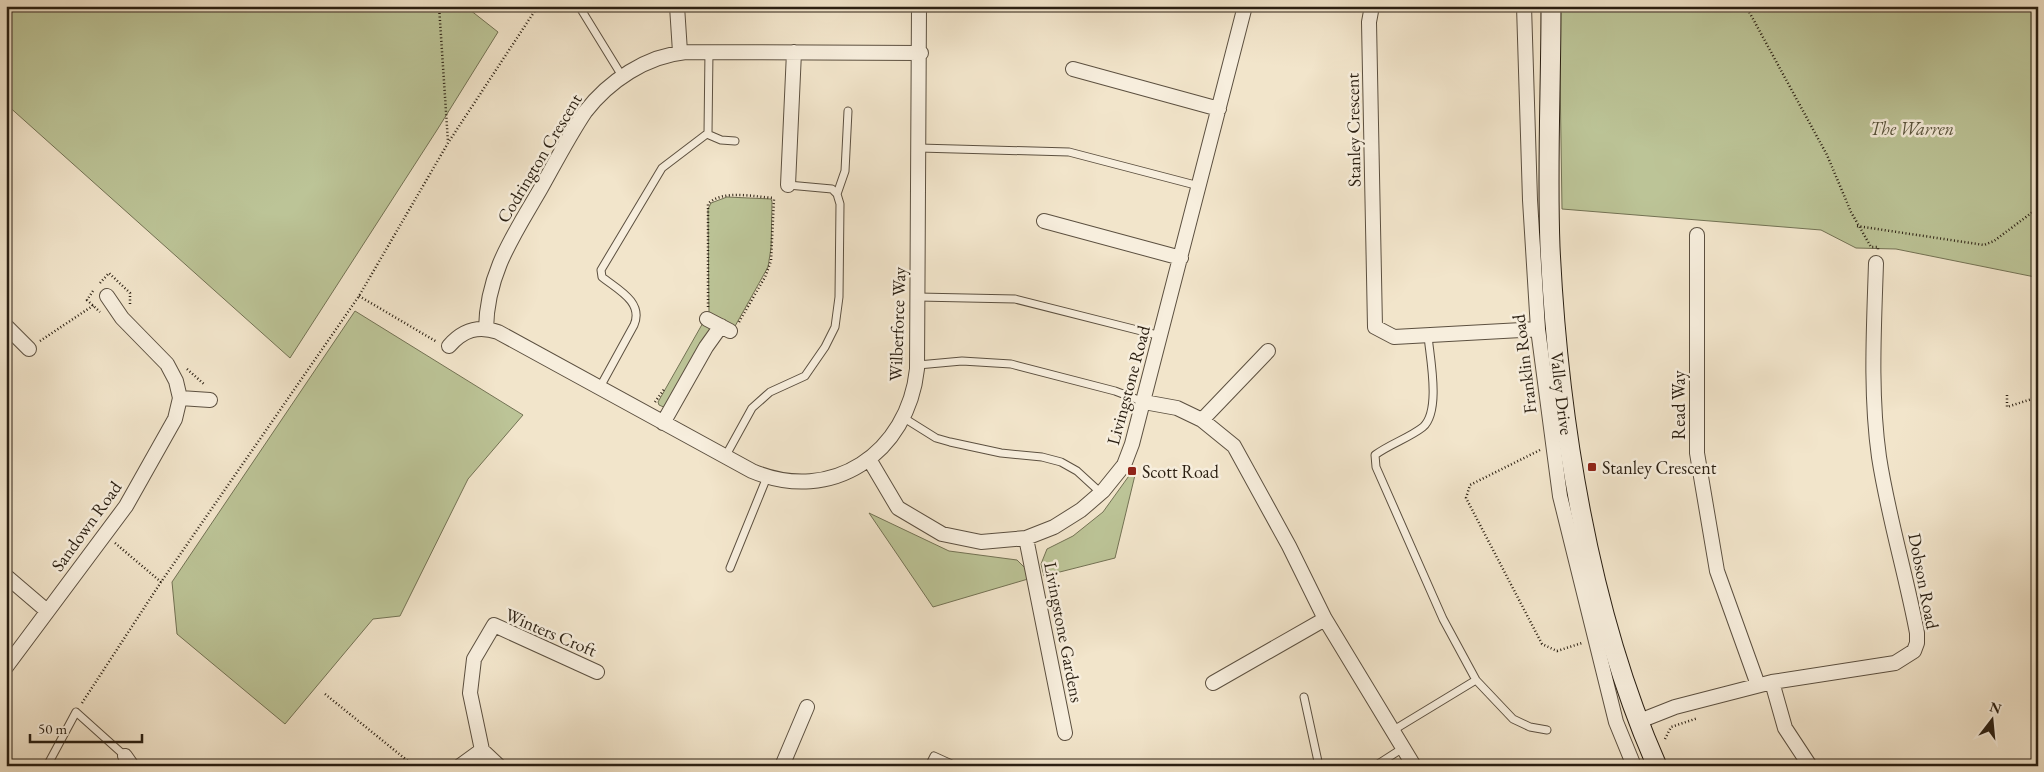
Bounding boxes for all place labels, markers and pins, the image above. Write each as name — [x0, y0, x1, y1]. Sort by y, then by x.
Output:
place label: Stanley Crescent — [1602, 456, 1717, 479]
place label: Scott Road — [1142, 460, 1220, 483]
marker: Stanley Crescent — [1586, 461, 1598, 473]
marker: Scott Road — [1126, 465, 1138, 477]

